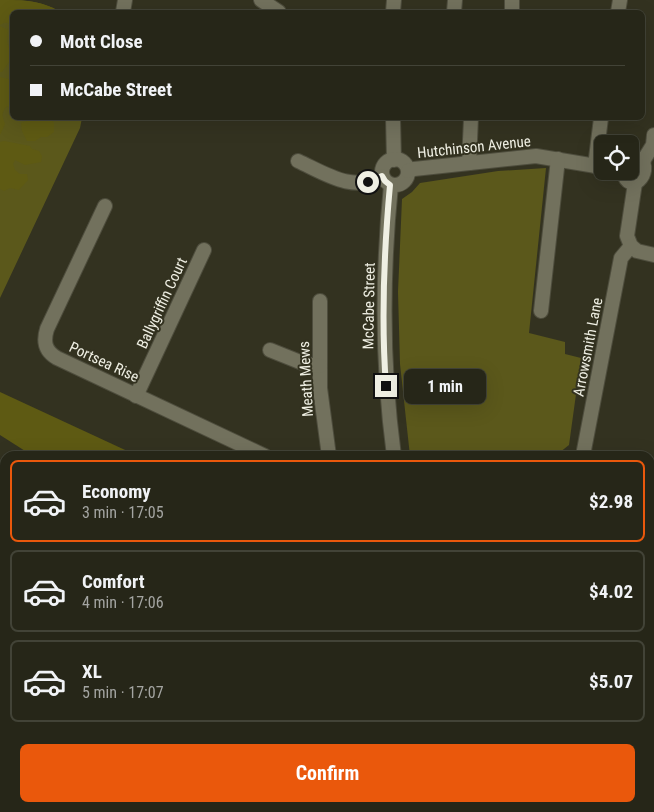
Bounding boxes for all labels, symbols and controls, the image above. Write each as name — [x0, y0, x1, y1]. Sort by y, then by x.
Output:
text: Mott Close — [60, 30, 143, 53]
text: McCabe Street — [60, 78, 172, 101]
street label: Hutchinson Avenue — [416, 132, 532, 162]
map controls — [594, 135, 639, 180]
button: locate — [594, 135, 639, 180]
route start — [357, 171, 379, 193]
street label: Ballygriffin Court — [133, 255, 191, 351]
street label: McCabe Street — [359, 262, 379, 350]
street label: Arrowsmith Lane — [570, 296, 606, 398]
street label: Portsea Rise — [66, 338, 142, 386]
street label: Meath Mews — [295, 341, 317, 417]
callout: 1 min — [404, 368, 486, 404]
route end — [375, 375, 397, 397]
text: 1 min — [427, 377, 463, 396]
icon: car — [22, 479, 67, 524]
text: Economy — [82, 480, 151, 503]
text: $2.98 — [589, 490, 633, 513]
text: 3 min · 17:05 — [82, 503, 164, 522]
icon: car — [22, 569, 67, 614]
text: Comfort — [82, 570, 145, 593]
text: $4.02 — [589, 580, 633, 603]
text: 4 min · 17:06 — [82, 593, 164, 612]
icon: car — [22, 659, 67, 704]
text: XL — [82, 660, 102, 683]
text: $5.07 — [589, 670, 633, 693]
text: 5 min · 17:07 — [82, 683, 164, 702]
button: Confirm — [20, 744, 635, 802]

